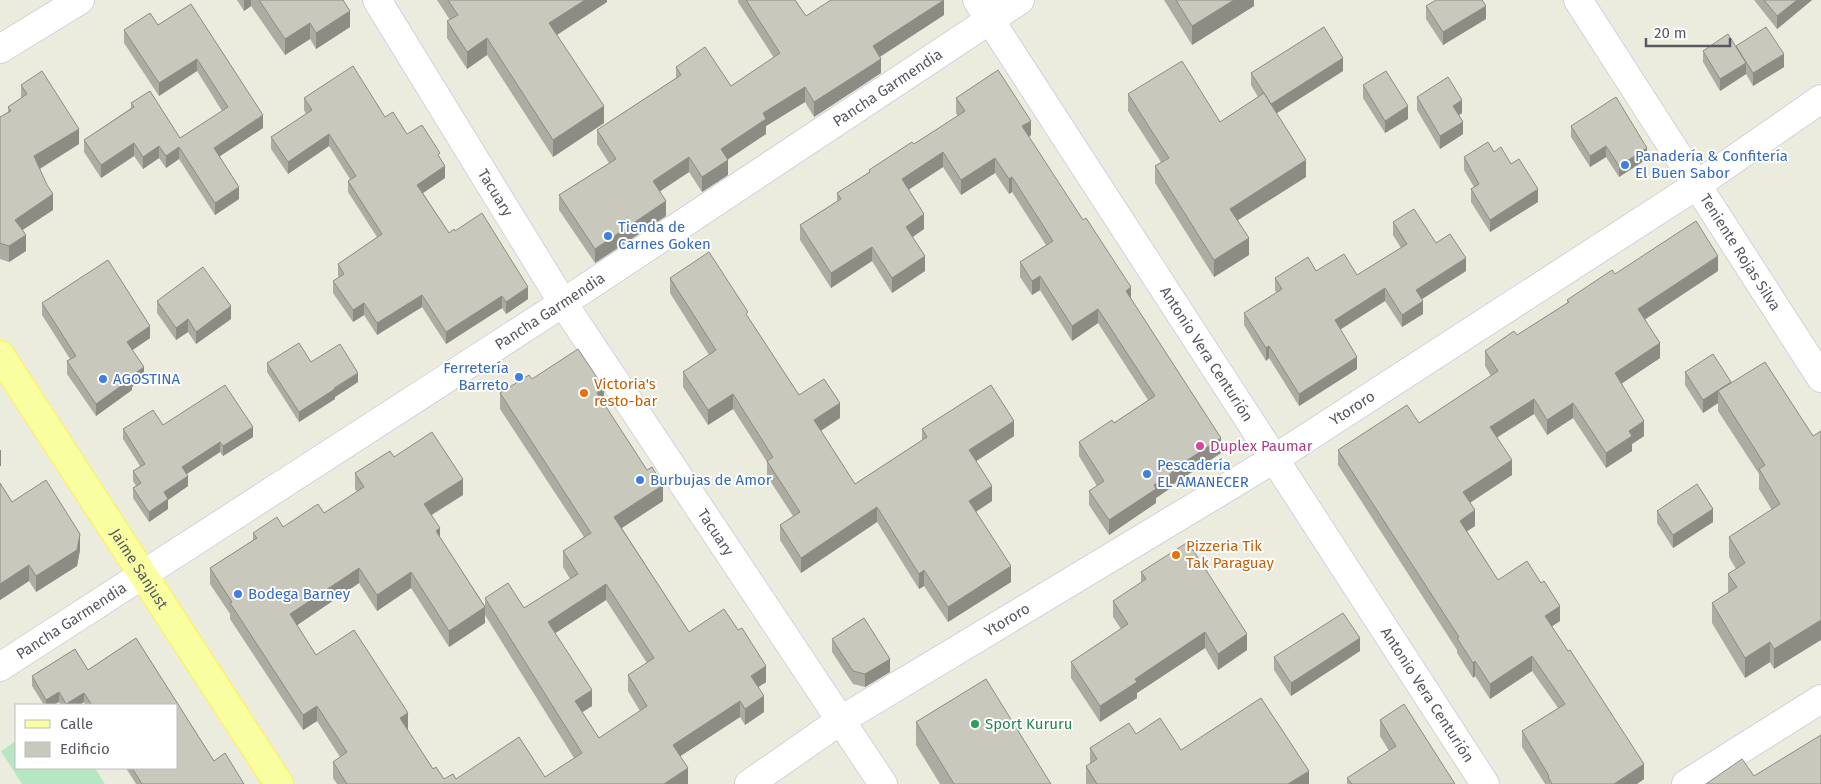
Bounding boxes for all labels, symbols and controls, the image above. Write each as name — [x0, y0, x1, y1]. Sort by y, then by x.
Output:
scale bar — [1646, 15, 1730, 47]
text: 20 m — [1654, 24, 1687, 42]
street label: Pancha Garmendia — [830, 45, 946, 130]
place label: Panadería & Confitería El Buen Sabor — [1635, 147, 1788, 182]
marker: Panadería & Confitería El Buen Sabor — [1619, 159, 1631, 171]
street label: Tacuary — [474, 166, 517, 220]
street label: Teniente Rojas Silva — [1696, 191, 1784, 314]
place label: Tienda de Carnes Goken — [618, 218, 711, 253]
marker: Tienda de Carnes Goken — [602, 230, 614, 242]
street label: Pancha Garmendia — [492, 269, 608, 354]
street label: Antonio Vera Centurión — [1156, 283, 1257, 425]
place label: Ferretería Barreto — [443, 359, 509, 394]
place label: AGOSTINA — [113, 370, 181, 388]
marker: Ferretería Barreto — [513, 371, 525, 383]
marker: AGOSTINA — [97, 373, 109, 385]
place label: Victoria's resto-bar — [594, 375, 657, 410]
marker: Victoria's resto-bar — [578, 387, 590, 399]
street label: Ytororo — [1326, 387, 1378, 429]
place label: Duplex Paumar — [1210, 437, 1313, 455]
marker: Duplex Paumar — [1194, 440, 1206, 452]
place label: Pescadería EL AMANECER — [1157, 456, 1249, 491]
marker: Pescadería EL AMANECER — [1141, 468, 1153, 480]
place label: Burbujas de Amor — [650, 471, 772, 489]
marker: Burbujas de Amor — [634, 474, 646, 486]
street label: Tacuary — [694, 506, 738, 560]
street label: Jaime Sanjust — [106, 525, 172, 613]
place label: Pizzeria Tik Tak Paraguay — [1186, 537, 1274, 572]
marker: Pizzeria Tik Tak Paraguay — [1170, 549, 1182, 561]
street label: Pancha Garmendia — [13, 579, 130, 663]
place label: Bodega Barney — [248, 585, 351, 603]
marker: Bodega Barney — [232, 588, 244, 600]
street label: Ytororo — [981, 599, 1033, 641]
street label: Antonio Vera Centurión — [1377, 624, 1478, 766]
legend — [15, 704, 178, 769]
text: Calle — [60, 715, 93, 733]
place label: Sport Kururu — [985, 715, 1073, 733]
marker: Sport Kururu — [969, 718, 981, 730]
text: Edificio — [60, 740, 110, 758]

